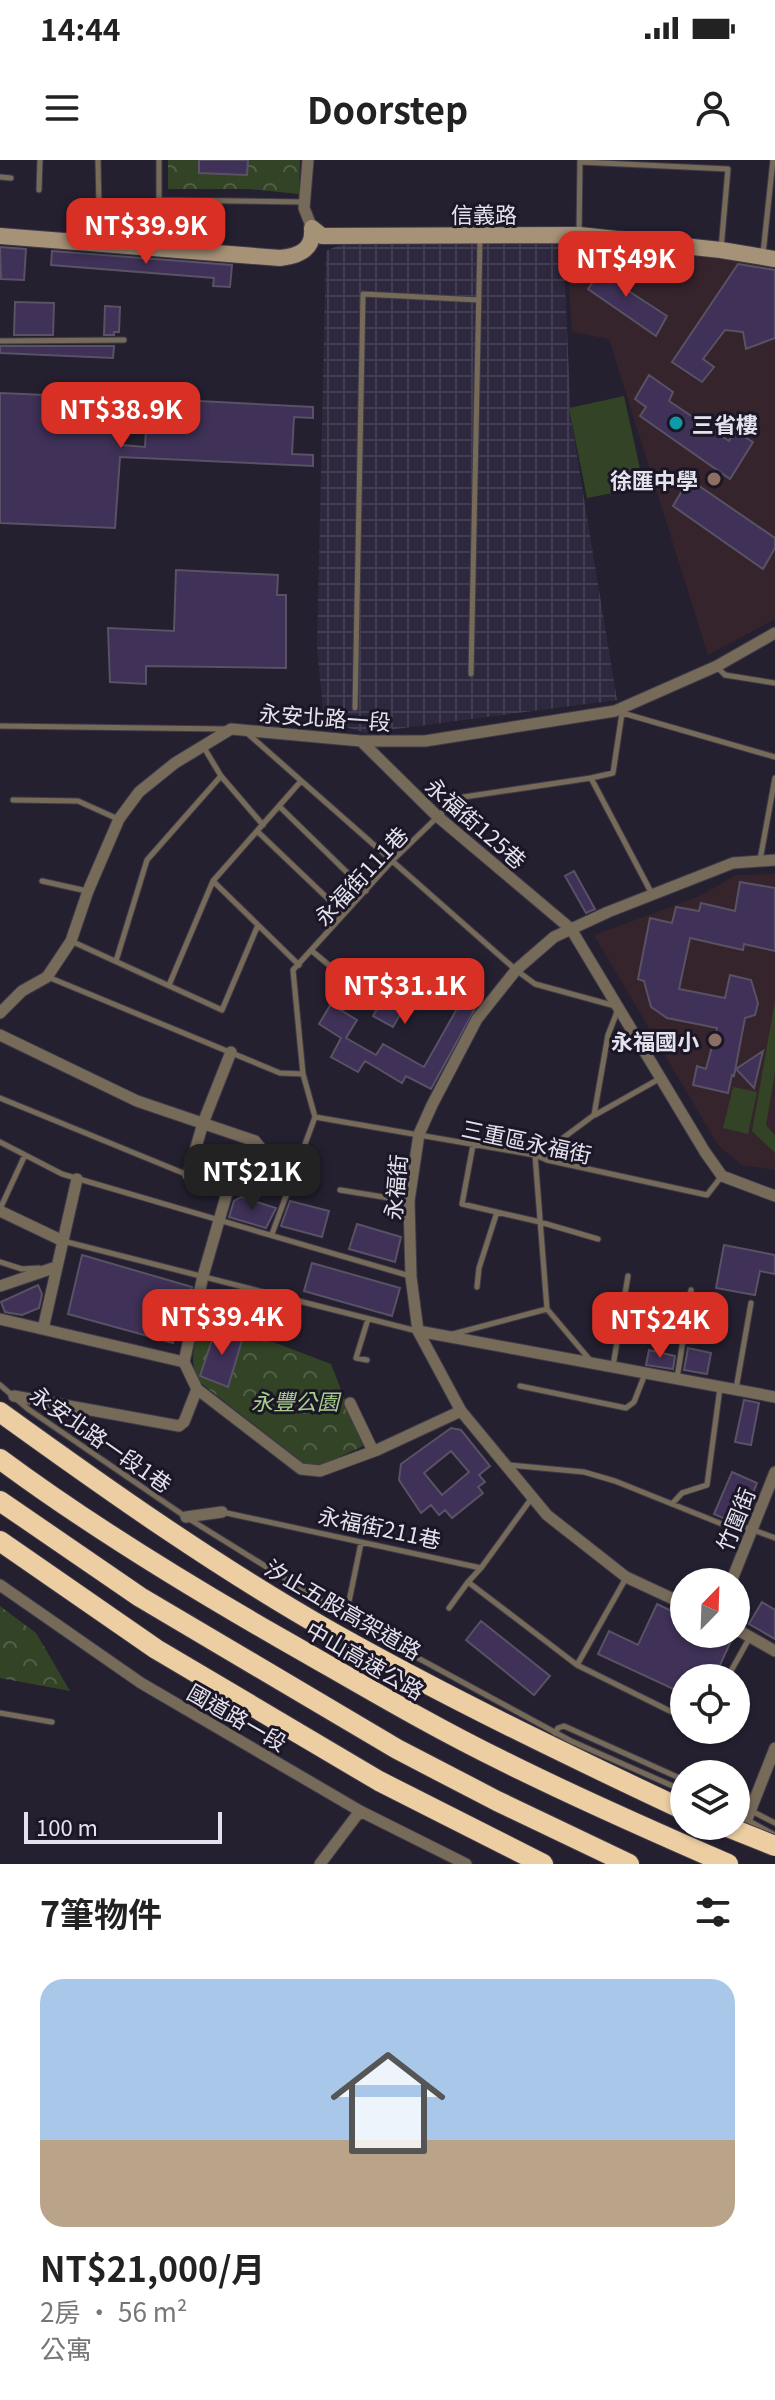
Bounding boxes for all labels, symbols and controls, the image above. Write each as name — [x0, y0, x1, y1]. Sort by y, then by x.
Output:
text: 14:44 — [40, 6, 121, 50]
text: Doorstep — [307, 82, 468, 134]
icon: menu — [40, 86, 84, 130]
icon: person — [691, 86, 735, 130]
street label: 信義路 — [451, 197, 517, 229]
pin: NT$39.9K — [63, 198, 229, 266]
text: NT$39.9K — [84, 205, 208, 242]
pin: NT$49K — [561, 231, 691, 299]
text: NT$49K — [576, 238, 676, 275]
pin: NT$38.9K — [38, 382, 204, 450]
text: NT$38.9K — [59, 389, 183, 426]
place label: 三省樓 — [692, 407, 758, 439]
marker: 三省樓 — [667, 414, 685, 432]
place label: 徐匯中學 — [610, 463, 698, 495]
marker: 徐匯中學 — [705, 470, 723, 488]
street label: 永安北路一段 — [258, 695, 392, 737]
street label: 永福街125巷 — [419, 769, 535, 875]
street label: 永福街111巷 — [306, 819, 414, 931]
pin: NT$31.1K — [322, 958, 488, 1026]
text: NT$31.1K — [343, 965, 467, 1002]
place label: 永福國小 — [611, 1024, 699, 1056]
marker: 永福國小 — [706, 1031, 724, 1049]
street label: 三重區永福街 — [459, 1111, 595, 1169]
pin: NT$21K — [187, 1144, 317, 1212]
text: NT$21K — [202, 1151, 302, 1188]
street label: 永福街 — [375, 1153, 413, 1221]
pin: NT$39.4K — [139, 1289, 305, 1357]
pin: NT$24K — [595, 1292, 725, 1360]
text: NT$39.4K — [160, 1296, 284, 1333]
text: NT$24K — [610, 1299, 710, 1336]
street label: 永安北路一段1巷 — [25, 1377, 179, 1499]
park label: 永豐公園 — [251, 1384, 342, 1416]
street label: 竹圍街 — [707, 1482, 761, 1556]
street label: 永福街211巷 — [316, 1497, 444, 1555]
street label: 汐止五股高架道路 — [260, 1550, 428, 1666]
north arrow — [670, 1568, 750, 1648]
map controls — [670, 1568, 750, 1840]
street label: 中山高速公路 — [301, 1612, 431, 1706]
button: locate — [670, 1664, 750, 1744]
street label: 國道路一段 — [182, 1675, 294, 1757]
button: layers — [670, 1760, 750, 1840]
scale bar — [24, 1808, 222, 1844]
text: 100 m — [36, 1810, 98, 1842]
text: 7筆物件 — [40, 1888, 162, 1937]
icon: filters — [691, 1890, 735, 1934]
icon: home — [316, 2031, 460, 2175]
text: NT$21,000/月 — [40, 2243, 265, 2292]
text: 2房 · 56 m² — [40, 2292, 188, 2329]
text: 公寓 — [40, 2329, 92, 2366]

